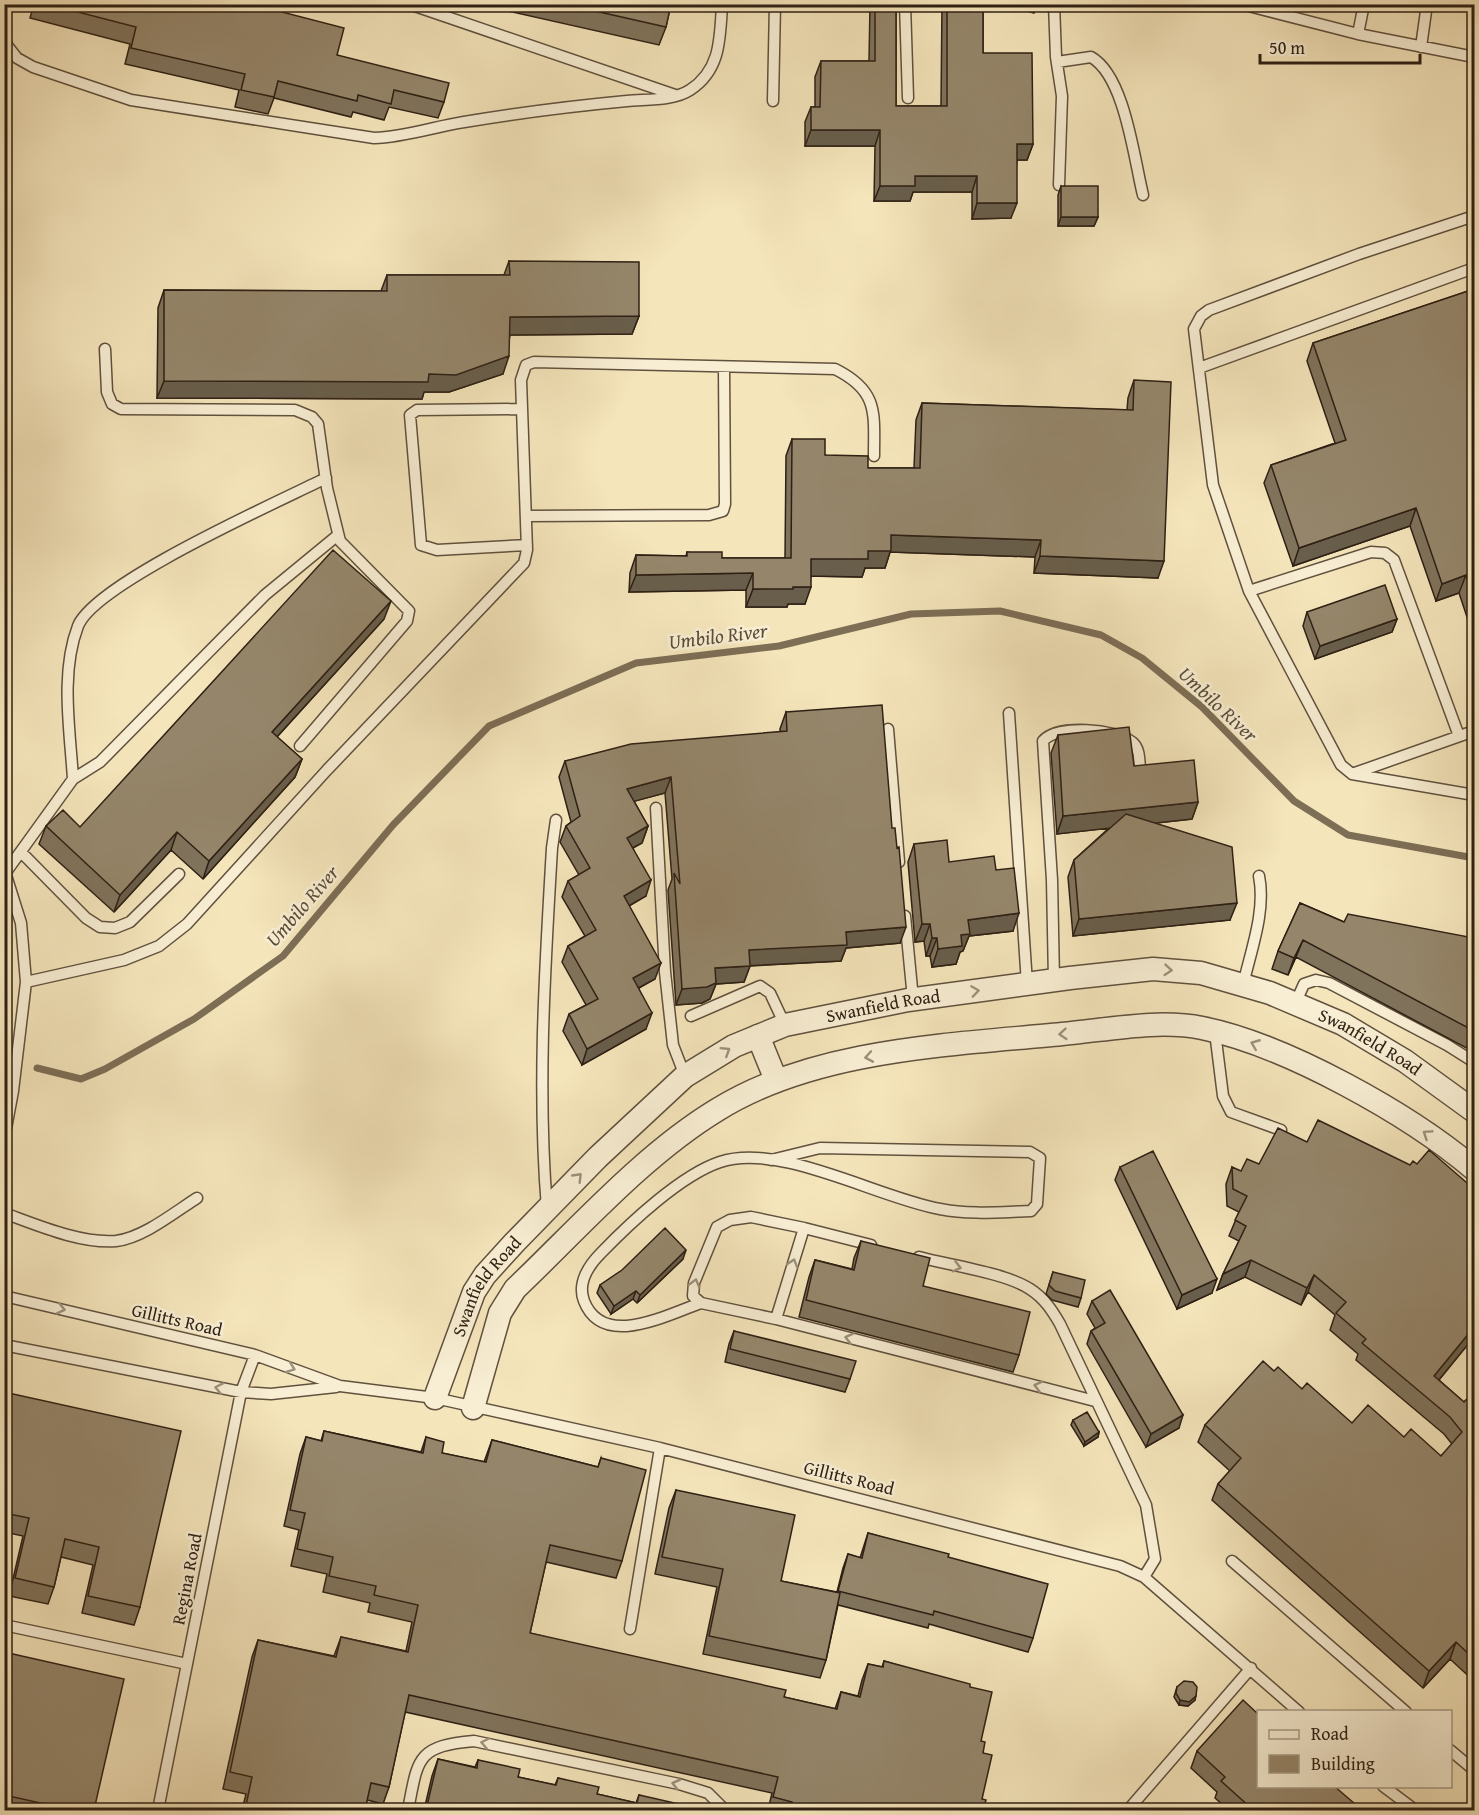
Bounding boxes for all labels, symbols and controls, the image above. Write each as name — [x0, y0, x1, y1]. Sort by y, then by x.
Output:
scale bar — [1260, 27, 1420, 65]
text: 50 m — [1269, 34, 1305, 61]
water label: Umbilo River — [667, 615, 770, 656]
water label: Umbilo River — [1172, 659, 1265, 748]
water label: Umbilo River — [258, 858, 345, 953]
one-way arrow — [1164, 964, 1173, 977]
street label: Swanfield Road — [824, 982, 942, 1029]
one-way arrow — [970, 985, 979, 998]
street label: Swanfield Road — [1314, 1001, 1428, 1082]
one-way arrow — [1058, 1027, 1067, 1040]
one-way arrow — [1250, 1039, 1261, 1051]
one-way arrow — [719, 1048, 730, 1059]
one-way arrow — [865, 1050, 875, 1063]
one-way arrow — [1423, 1131, 1434, 1142]
one-way arrow — [570, 1174, 581, 1185]
street label: Swanfield Road — [445, 1229, 528, 1340]
one-way arrow — [786, 1258, 798, 1269]
one-way arrow — [952, 1260, 962, 1273]
one-way arrow — [688, 1278, 700, 1289]
street label: Gillitts Road — [129, 1296, 225, 1343]
one-way arrow — [56, 1302, 66, 1315]
one-way arrow — [845, 1333, 855, 1345]
one-way arrow — [285, 1361, 296, 1374]
one-way arrow — [1033, 1381, 1043, 1394]
one-way arrow — [214, 1382, 224, 1395]
street label: Gillitts Road — [801, 1453, 898, 1502]
street label: Regina Road — [164, 1530, 209, 1627]
legend — [1257, 1710, 1452, 1788]
text: Road — [1311, 1720, 1349, 1747]
one-way arrow — [480, 1737, 490, 1750]
text: Building — [1311, 1750, 1375, 1777]
one-way arrow — [671, 1778, 681, 1791]

